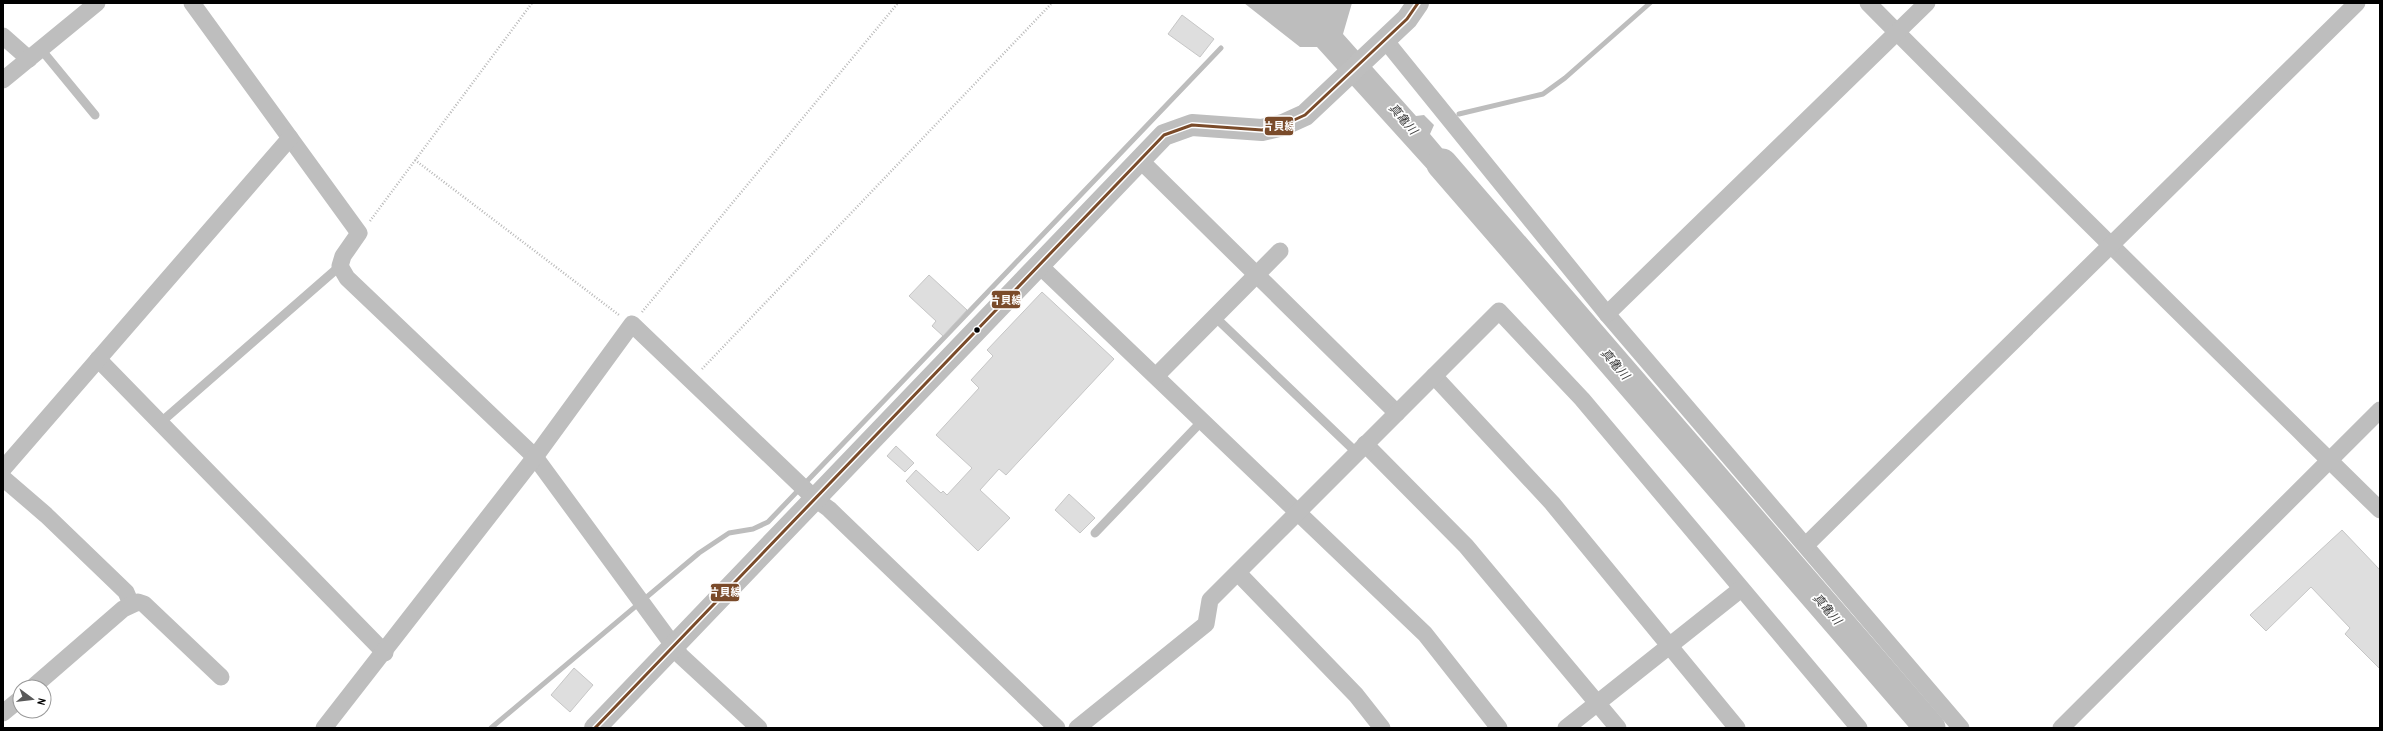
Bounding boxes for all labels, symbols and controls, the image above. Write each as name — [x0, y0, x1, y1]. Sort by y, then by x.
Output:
water label: 真亀川 — [1385, 100, 1422, 139]
line badge: 片貝線 — [1264, 116, 1294, 136]
text: 片貝線 — [1263, 119, 1296, 133]
line badge: 片貝線 — [991, 290, 1021, 309]
text: 片貝線 — [990, 293, 1023, 307]
unlabelled marker — [972, 325, 982, 335]
water label: 真亀川 — [1597, 345, 1634, 384]
line badge: 片貝線 — [710, 583, 740, 602]
text: 片貝線 — [709, 585, 742, 599]
water label: 真亀川 — [1809, 590, 1846, 629]
north arrow — [12, 679, 52, 719]
text: N — [34, 697, 49, 707]

